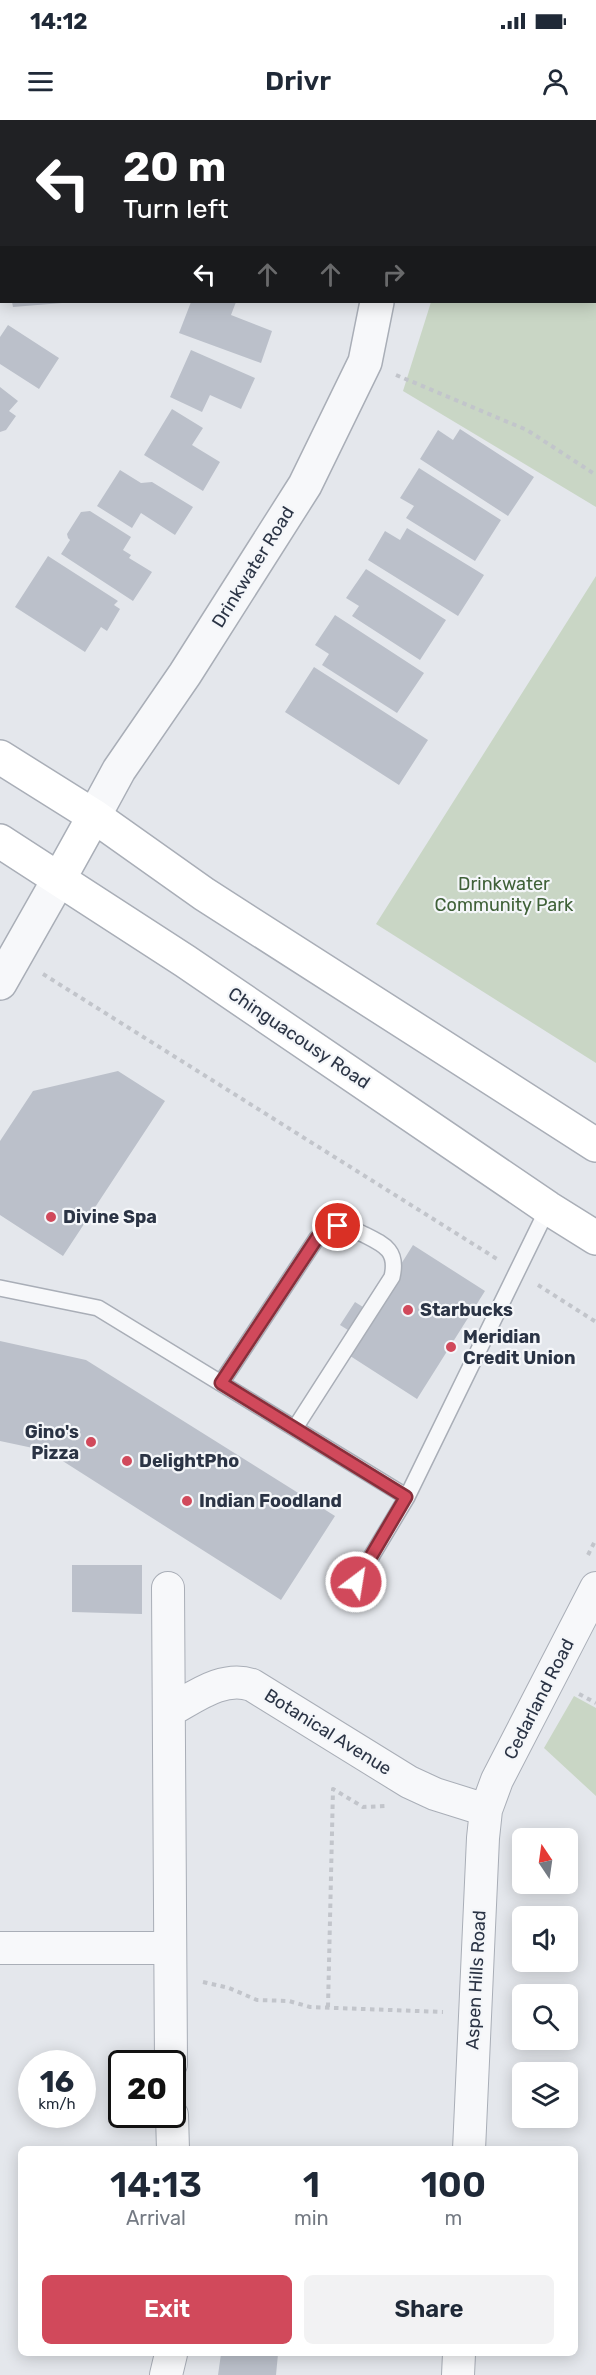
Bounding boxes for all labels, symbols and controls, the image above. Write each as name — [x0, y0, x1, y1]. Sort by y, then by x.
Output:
text: 14:12 — [30, 8, 88, 35]
icon: menu — [24, 65, 57, 98]
text: Drivr — [265, 65, 331, 97]
icon: person — [539, 65, 572, 98]
text: 20 m — [123, 142, 226, 192]
icon: left — [24, 144, 102, 222]
text: Turn left — [123, 193, 228, 225]
icon: left — [188, 258, 221, 291]
icon: ahead — [251, 258, 284, 291]
icon: ahead — [314, 258, 347, 291]
icon: right — [377, 258, 410, 291]
street label: Drinkwater Road — [207, 502, 299, 632]
park label: Drinkwater Community Park — [435, 873, 574, 916]
street label: Chinguacousy Road — [224, 982, 374, 1094]
pin — [312, 1200, 363, 1251]
place label: Divine Spa — [63, 1206, 157, 1228]
icon: arrive — [321, 1209, 354, 1242]
marker: Divine Spa — [44, 1210, 58, 1224]
place label: Starbucks — [420, 1299, 513, 1321]
marker: Starbucks — [401, 1303, 415, 1317]
place label: Meridian Credit Union — [463, 1326, 576, 1369]
marker: Meridian Credit Union — [444, 1340, 458, 1354]
place label: Gino's Pizza — [25, 1421, 79, 1464]
marker: Gino's Pizza — [84, 1435, 98, 1449]
place label: DelightPho — [139, 1450, 239, 1472]
marker: DelightPho — [120, 1454, 134, 1468]
place label: Indian Foodland — [199, 1490, 342, 1512]
marker: Indian Foodland — [180, 1494, 194, 1508]
position arrow — [324, 1550, 388, 1614]
street label: Cedarland Road — [499, 1635, 579, 1763]
street label: Botanical Avenue — [260, 1684, 396, 1780]
north arrow — [512, 1828, 578, 1894]
map controls — [512, 1828, 578, 2128]
button: sound — [512, 1906, 578, 1972]
street label: Aspen Hills Road — [461, 1910, 491, 2050]
button: search — [512, 1984, 578, 2050]
speed limit sign: 20 — [108, 2050, 186, 2128]
button: layers — [512, 2062, 578, 2128]
text: 16 — [40, 2064, 74, 2100]
text: km/h — [38, 2095, 76, 2113]
text: 14:13 — [110, 2163, 202, 2206]
text: 1 — [303, 2163, 320, 2206]
text: 100 — [421, 2163, 486, 2206]
text: Arrival — [126, 2206, 186, 2230]
text: min — [294, 2206, 329, 2230]
text: m — [444, 2206, 462, 2230]
button: Exit — [42, 2275, 292, 2344]
button: Share — [304, 2275, 554, 2344]

